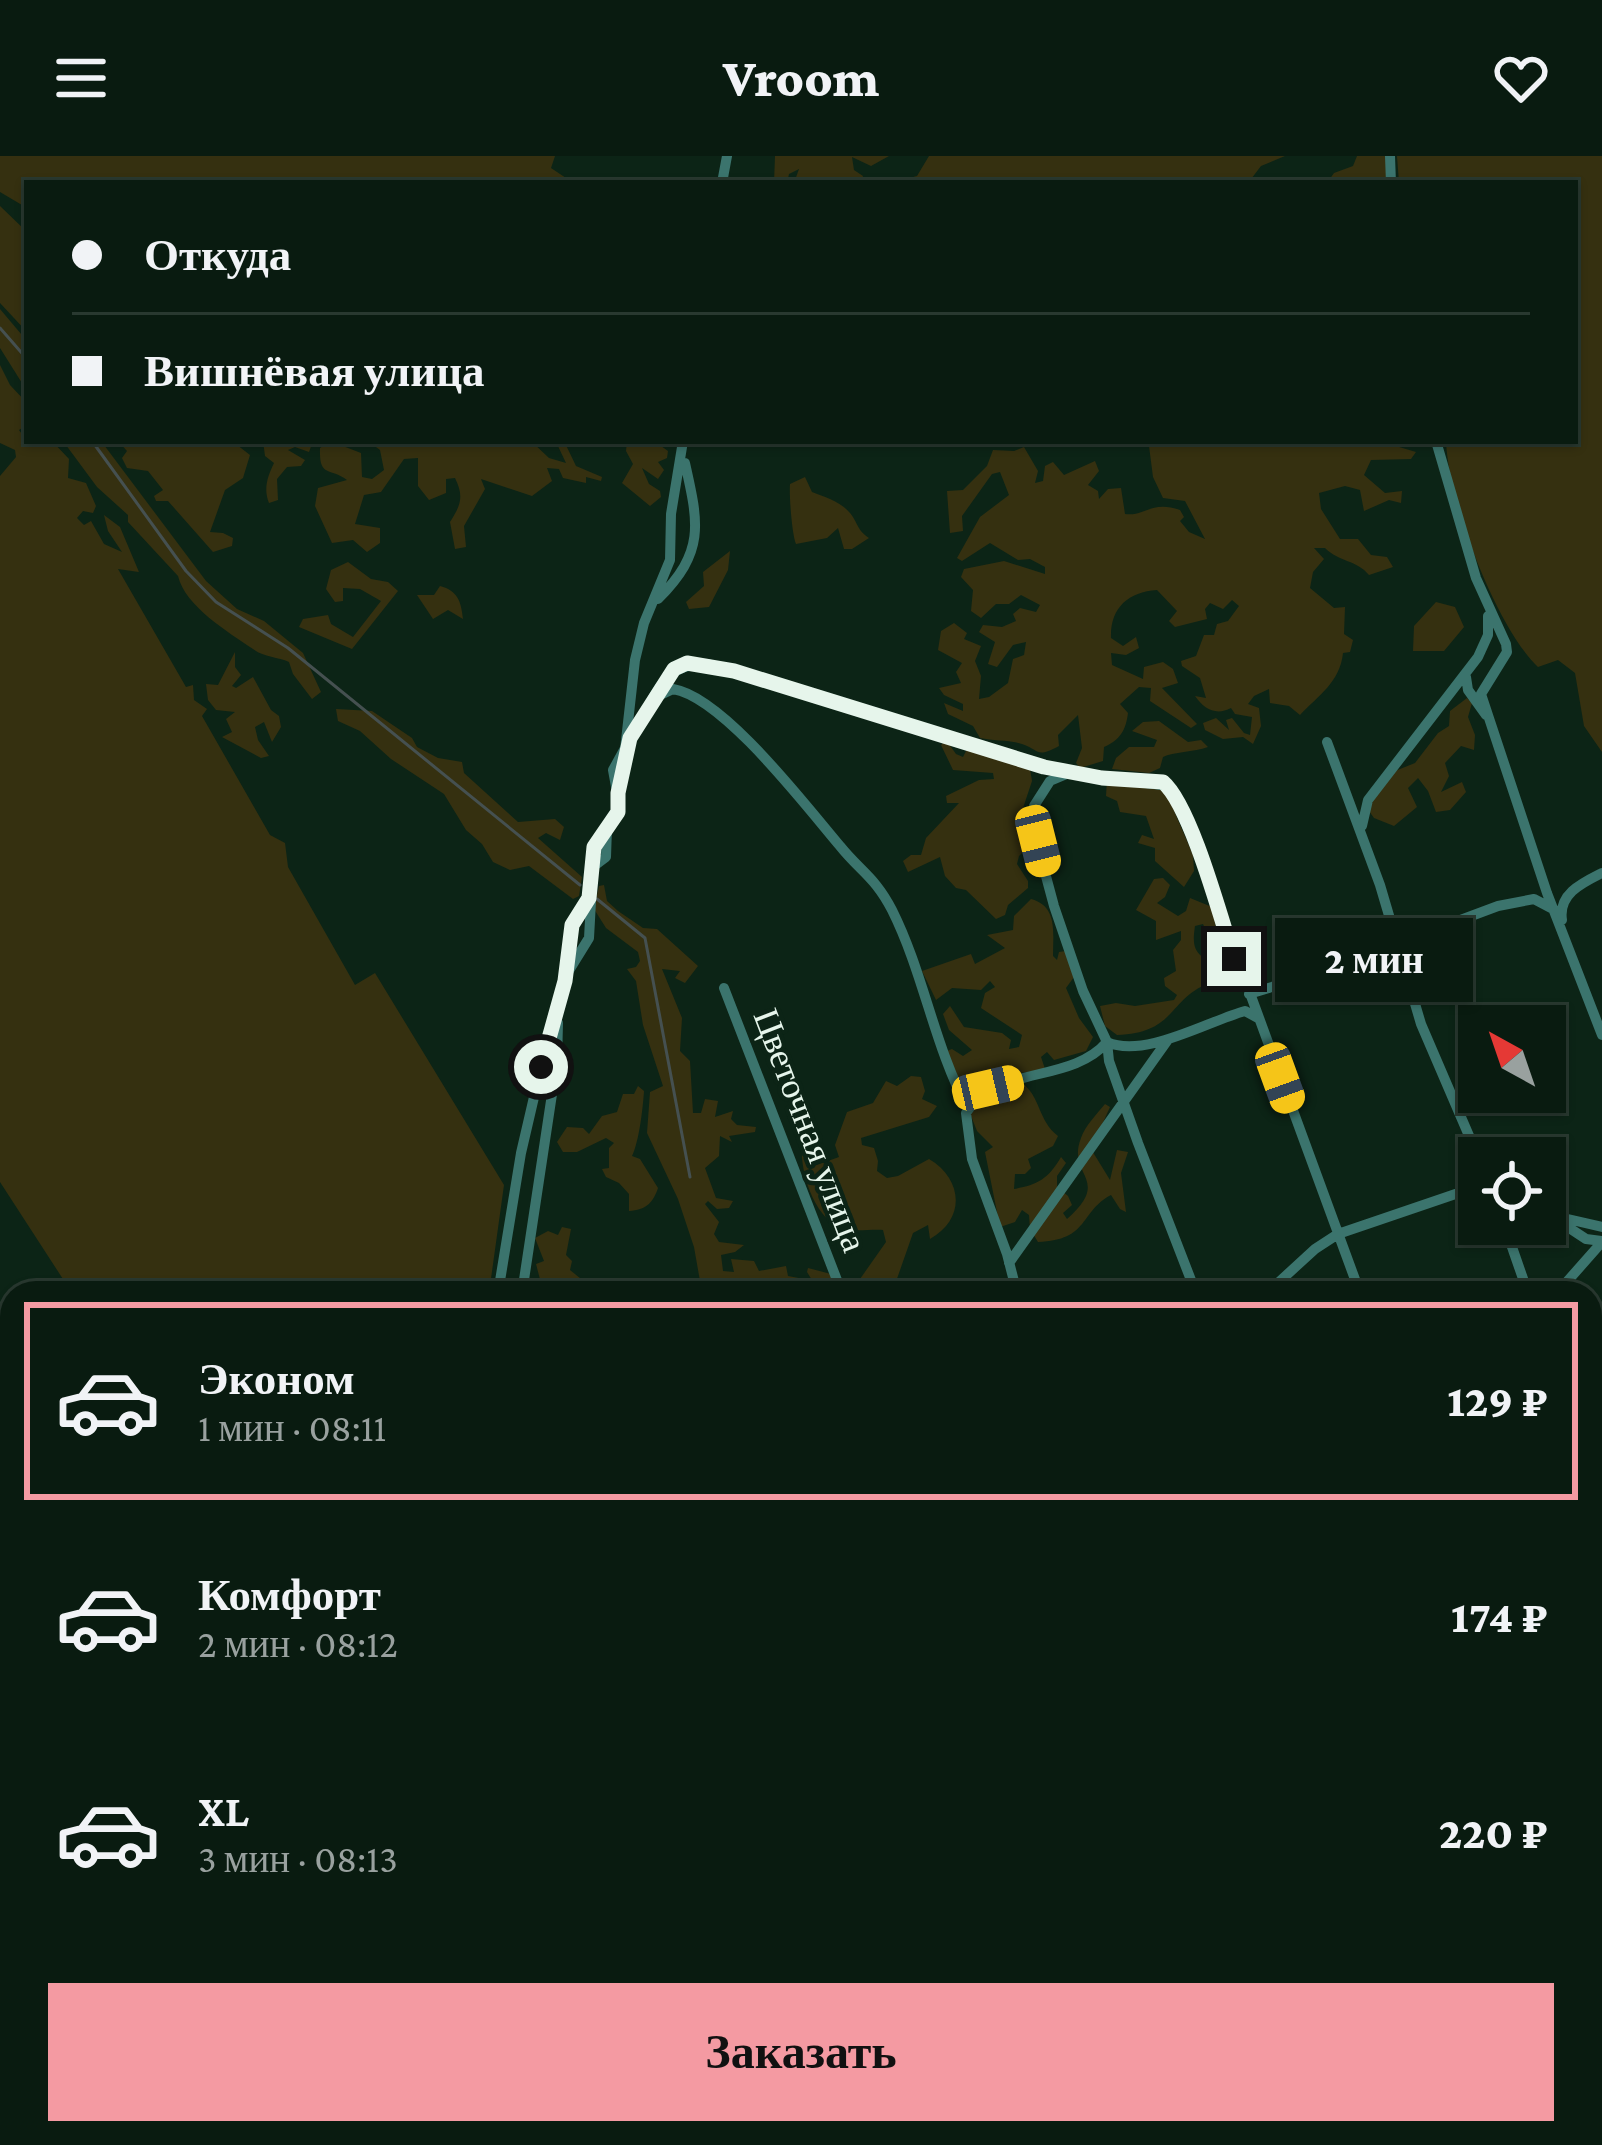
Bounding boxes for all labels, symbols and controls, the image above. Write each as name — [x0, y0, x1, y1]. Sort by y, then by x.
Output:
icon: menu — [48, 45, 114, 111]
icon: heart — [1488, 45, 1554, 111]
text: Vroom — [723, 48, 879, 108]
text: Откуда — [144, 230, 291, 280]
text: Вишнёвая улица — [144, 346, 485, 396]
car — [1012, 802, 1064, 880]
callout: 2 мин — [1276, 917, 1474, 1001]
route end — [1207, 932, 1261, 986]
text: 2 мин — [1324, 938, 1424, 981]
street label: Цветочная улица — [745, 1003, 875, 1257]
north arrow — [1458, 1005, 1566, 1113]
map controls — [1458, 1005, 1566, 1245]
car — [1251, 1038, 1309, 1118]
route start — [514, 1040, 568, 1094]
car — [949, 1062, 1027, 1114]
button: locate — [1458, 1137, 1566, 1245]
icon: car — [54, 1347, 162, 1455]
text: Эконом — [198, 1354, 355, 1404]
text: 129 ₽ — [1447, 1376, 1548, 1426]
text: 1 мин · 08:11 — [198, 1406, 387, 1449]
icon: car — [54, 1563, 162, 1671]
text: Комфорт — [198, 1570, 381, 1620]
text: 174 ₽ — [1451, 1592, 1548, 1642]
text: 2 мин · 08:12 — [198, 1622, 398, 1665]
icon: car — [54, 1779, 162, 1887]
text: XL — [198, 1786, 249, 1836]
text: 220 ₽ — [1439, 1808, 1548, 1858]
text: 3 мин · 08:13 — [198, 1837, 398, 1880]
button: Заказать — [48, 1983, 1554, 2121]

